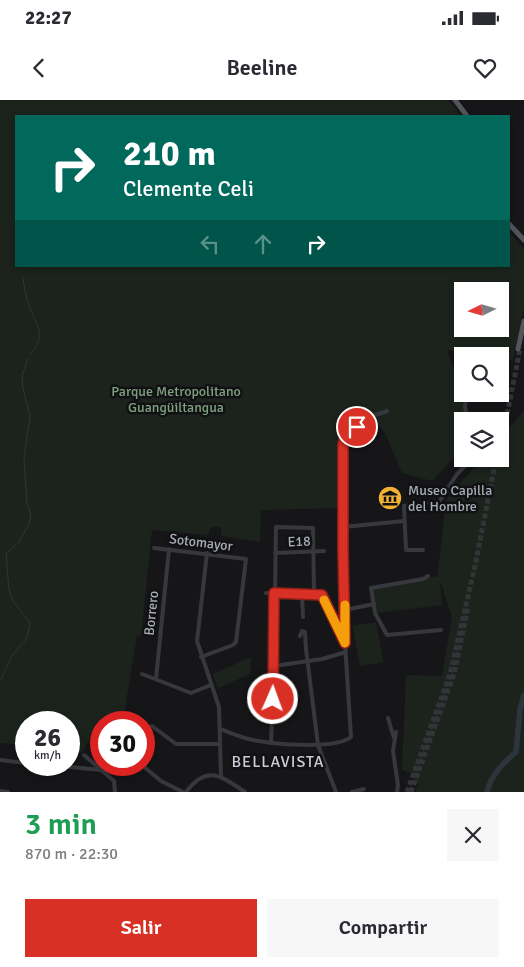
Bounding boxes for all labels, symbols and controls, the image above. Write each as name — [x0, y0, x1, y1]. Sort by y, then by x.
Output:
text: 22:27 — [25, 6, 72, 30]
icon: back — [25, 54, 53, 82]
text: Beeline — [226, 54, 298, 81]
icon: heart — [471, 54, 499, 82]
text: 210 m — [123, 132, 216, 175]
icon: right — [40, 135, 105, 200]
text: Clemente Celi — [123, 175, 254, 202]
icon: left — [196, 230, 224, 258]
icon: ahead — [249, 230, 277, 258]
icon: right — [302, 230, 330, 258]
north arrow — [454, 282, 509, 338]
map controls — [454, 282, 509, 467]
button: search — [454, 347, 509, 402]
park label: Parque Metropolitano Guangüiltangua — [111, 383, 241, 416]
pin — [336, 406, 378, 448]
button: layers — [454, 412, 509, 467]
icon: arrive — [343, 413, 371, 441]
place label: Museo Capilla del Hombre — [408, 482, 492, 515]
museum icon: Museo Capilla del Hombre — [377, 485, 403, 511]
street label: Sotomayor — [168, 530, 235, 555]
street label: E18 — [287, 533, 311, 550]
street label: Borrero — [141, 590, 162, 636]
position arrow — [246, 672, 298, 724]
speed limit sign: 30 — [90, 711, 155, 776]
text: 26 — [34, 722, 61, 753]
text: km/h — [34, 748, 61, 763]
district label: BELLAVISTA — [231, 752, 325, 772]
text: 3 min — [25, 806, 97, 843]
button: close — [447, 809, 499, 861]
text: 870 m · 22:30 — [25, 844, 118, 864]
button: Salir — [25, 899, 257, 957]
button: Compartir — [267, 899, 499, 957]

